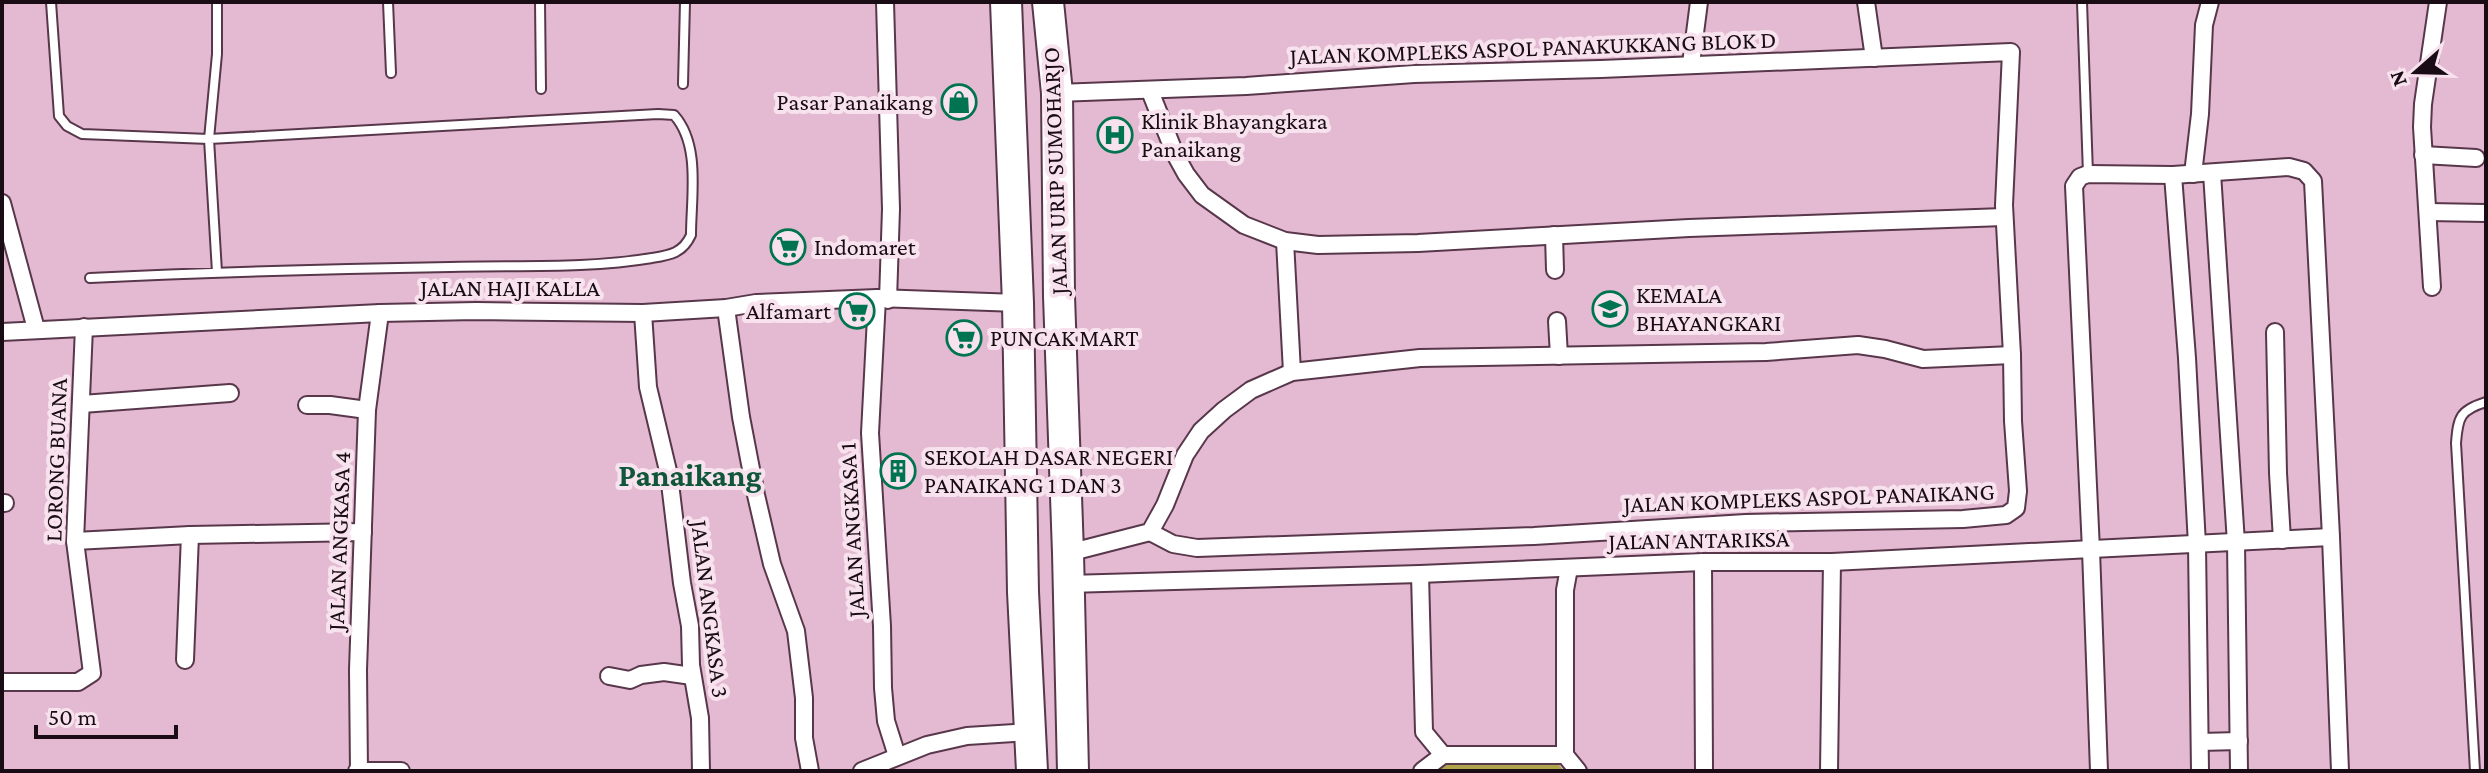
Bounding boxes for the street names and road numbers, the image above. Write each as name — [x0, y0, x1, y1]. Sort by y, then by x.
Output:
street label: JALAN KOMPLEKS ASPOL PANAKUKKANG BLOK D — [1287, 26, 1777, 70]
street label: JALAN URIP SUMOHARJO — [1037, 47, 1072, 297]
street label: JALAN HAJI KALLA — [418, 274, 600, 301]
street label: LORONG BUANA — [39, 377, 72, 542]
street label: JALAN ANGKASA 1 — [833, 442, 870, 620]
street label: JALAN ANGKASA 4 — [322, 451, 355, 633]
street label: JALAN KOMPLEKS ASPOL PANAIKANG — [1621, 478, 1995, 518]
street label: JALAN ANGKASA 3 — [686, 517, 735, 699]
street label: JALAN ANTARIKSA — [1606, 524, 1790, 555]

